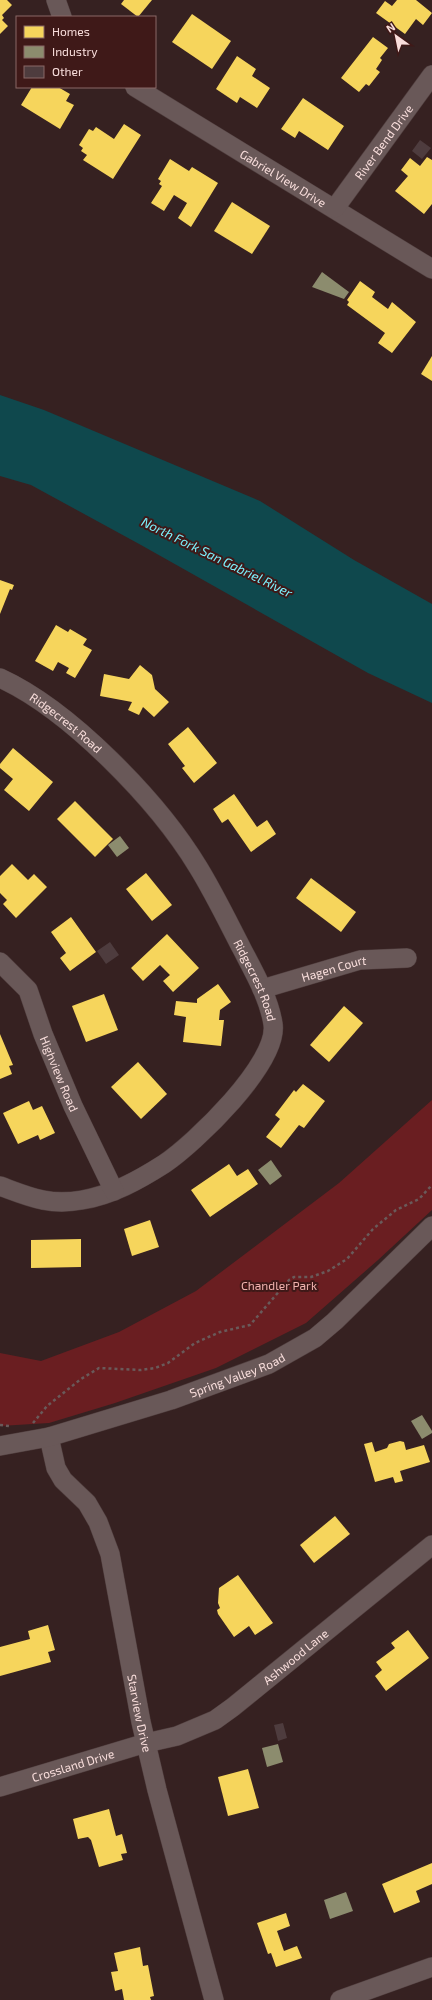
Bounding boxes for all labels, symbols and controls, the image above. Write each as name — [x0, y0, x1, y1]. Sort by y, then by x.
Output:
legend — [16, 16, 156, 88]
north arrow — [376, 16, 416, 56]
text: N — [383, 20, 397, 35]
text: Homes — [52, 24, 90, 38]
text: Industry — [52, 44, 98, 58]
text: Other — [52, 64, 83, 78]
street label: River Bend Drive — [351, 102, 415, 182]
street label: Gabriel View Drive — [238, 146, 329, 210]
water label: North Fork San Gabriel River — [139, 513, 296, 601]
street label: Ridgecrest Road — [27, 689, 105, 755]
street label: Ridgecrest Road — [231, 937, 279, 1022]
street label: Hagen Court — [300, 953, 367, 984]
street label: Highview Road — [38, 1034, 82, 1114]
park label: Chandler Park — [241, 1278, 317, 1292]
street label: Spring Valley Road — [187, 1350, 287, 1400]
street label: Ashwood Lane — [260, 1626, 331, 1687]
street label: Starview Drive — [125, 1673, 155, 1754]
street label: Crossland Drive — [30, 1746, 116, 1784]

